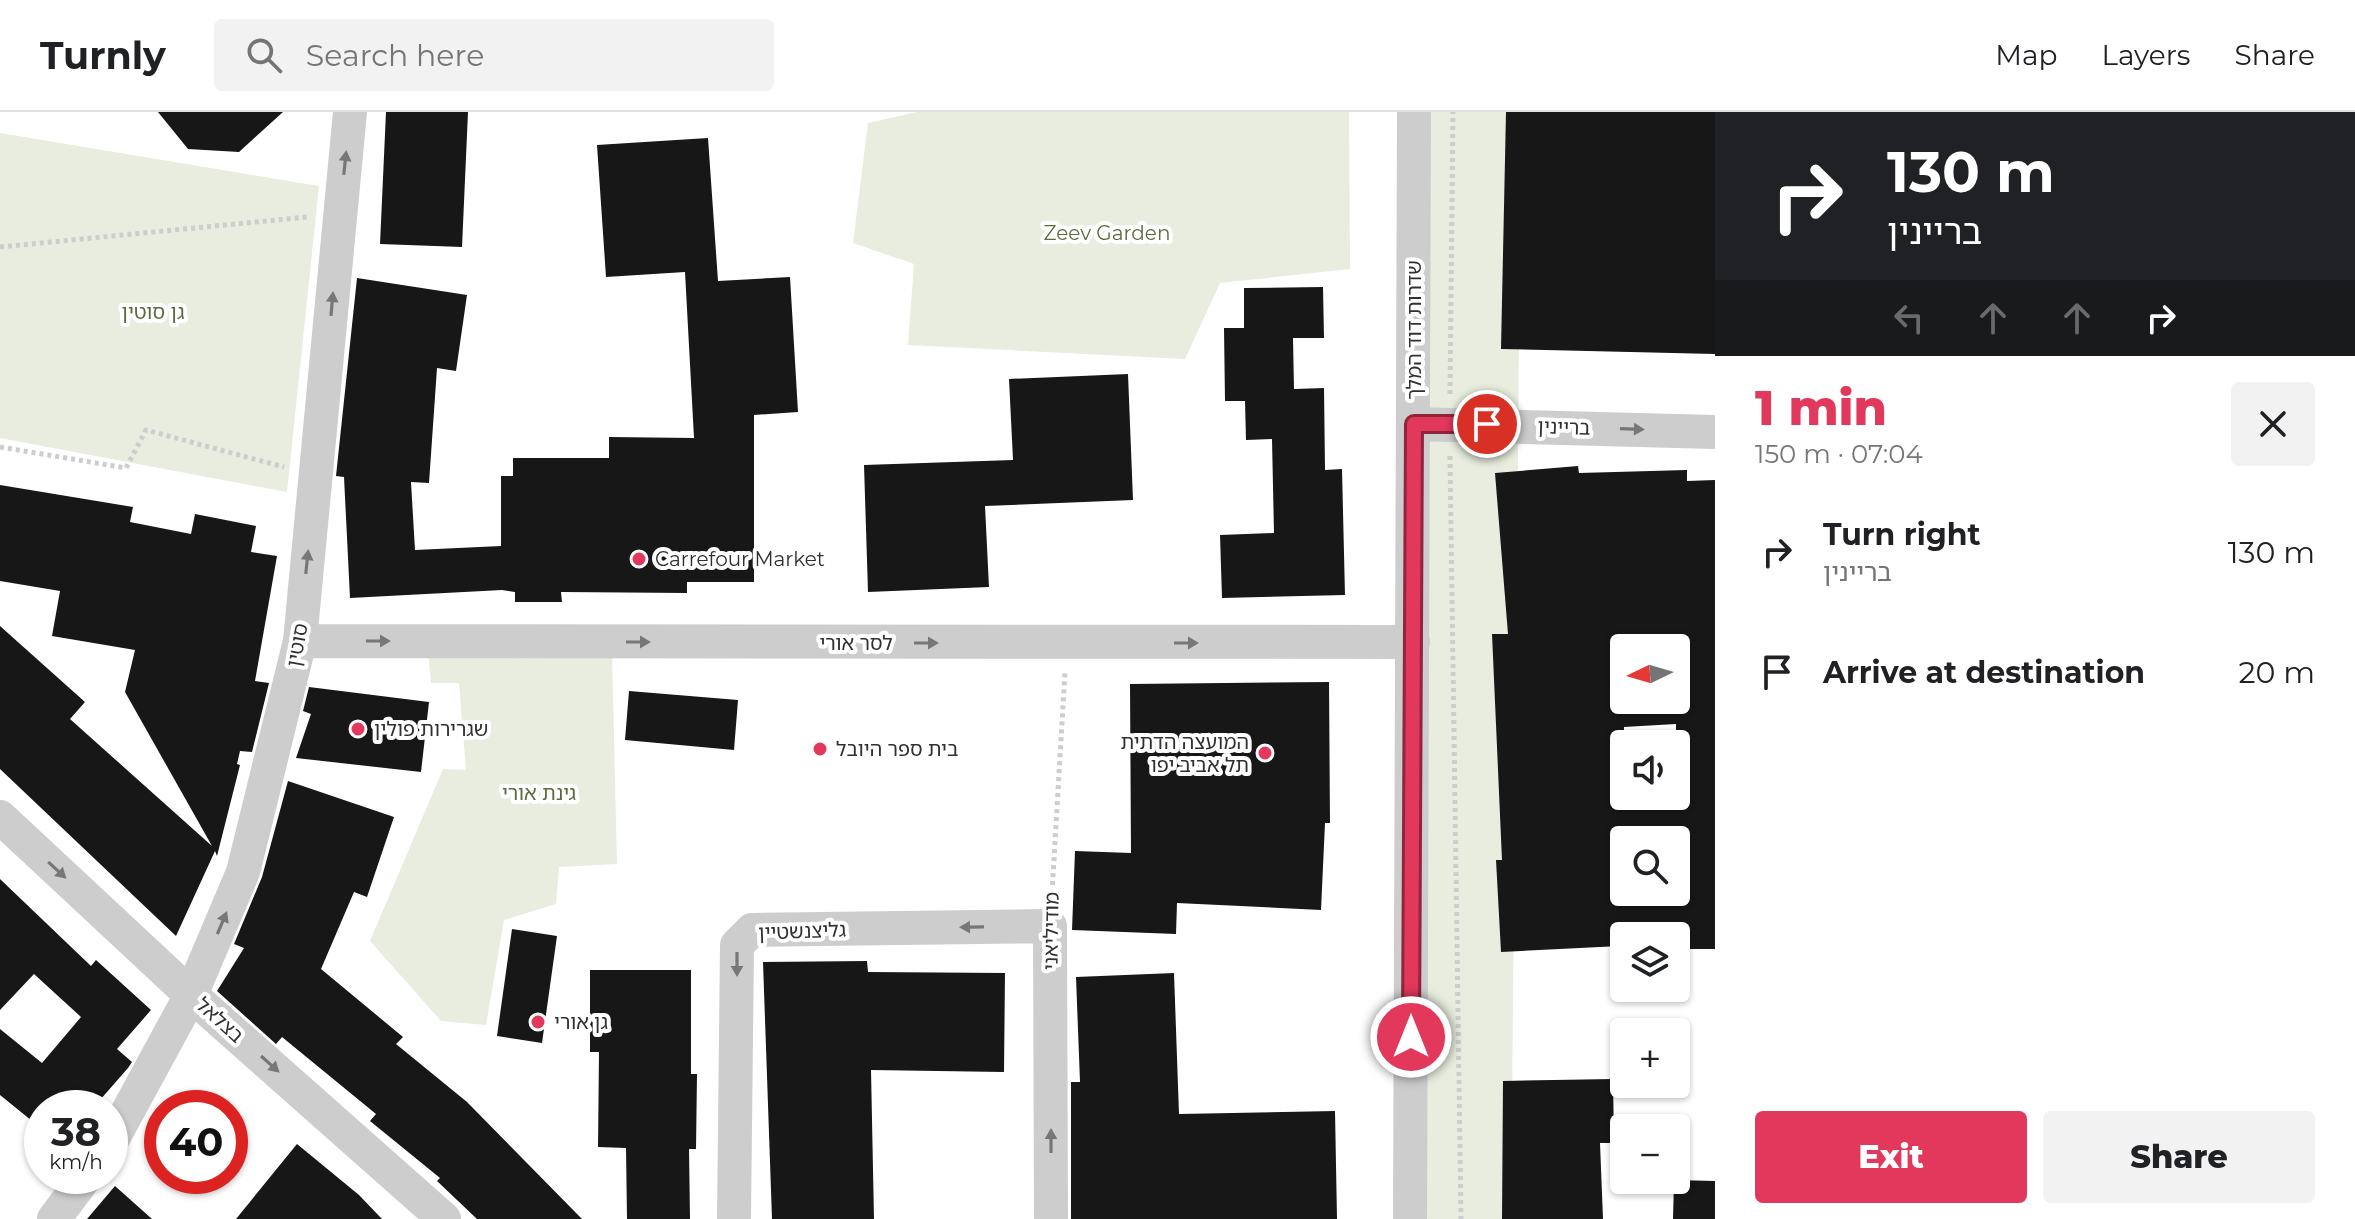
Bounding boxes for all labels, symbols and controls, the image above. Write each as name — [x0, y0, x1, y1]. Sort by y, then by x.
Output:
search box — [214, 19, 774, 91]
text: Turnly — [40, 32, 166, 79]
icon: search — [242, 33, 286, 77]
text: Search here — [306, 37, 484, 74]
text: Map — [1995, 38, 2058, 72]
text: Layers — [2102, 38, 2191, 72]
text: Share — [2235, 38, 2315, 72]
text: 130 m — [1887, 138, 2055, 206]
icon: right — [1755, 144, 1859, 248]
one-way arrow — [339, 150, 352, 175]
text: בריינין — [1887, 209, 1982, 253]
park label: Zeev Garden — [1044, 221, 1170, 245]
street label: שדרות דוד המלך — [1402, 260, 1426, 400]
one-way arrow — [326, 291, 339, 316]
icon: left — [1887, 296, 1931, 340]
icon: ahead — [1971, 296, 2015, 340]
icon: ahead — [2055, 296, 2099, 340]
icon: right — [2139, 296, 2183, 340]
park label: גן סוטין — [121, 300, 185, 324]
text: 1 min — [1755, 379, 1887, 437]
button: close — [2231, 382, 2315, 466]
pin — [1453, 390, 1521, 458]
icon: arrive — [1465, 402, 1509, 446]
street label: בריינין — [1537, 414, 1591, 440]
one-way arrow — [1620, 423, 1645, 435]
text: 150 m · 07:04 — [1755, 438, 1923, 470]
text: Turn right — [1823, 516, 1980, 553]
icon: right — [1755, 530, 1799, 574]
text: 130 m — [2228, 534, 2315, 571]
place label: Carrefour Market — [655, 547, 825, 571]
one-way arrow — [301, 549, 314, 574]
marker: Carrefour Market — [630, 550, 648, 568]
text: בריינין — [1823, 556, 1892, 588]
street label: סוטין — [281, 621, 313, 669]
street label: לסר אורי — [819, 631, 893, 655]
north arrow — [1610, 634, 1690, 714]
map controls — [1610, 634, 1690, 1194]
one-way arrow — [366, 635, 391, 647]
one-way arrow — [626, 636, 651, 648]
one-way arrow — [914, 637, 939, 649]
one-way arrow — [1174, 637, 1199, 649]
icon: arrive — [1755, 650, 1799, 694]
text: Arrive at destination — [1823, 654, 2145, 691]
text: 20 m — [2238, 654, 2315, 691]
place label: שגרירות פולין — [374, 717, 488, 741]
marker: שגרירות פולין — [349, 720, 367, 738]
place label: המועצה הדתית תל אביב יפו — [1120, 730, 1249, 777]
button: sound — [1610, 730, 1690, 810]
place label: בית ספר היובל — [836, 737, 958, 761]
marker: בית ספר היובל — [811, 740, 829, 758]
marker: המועצה הדתית תל אביב יפו — [1256, 744, 1274, 762]
park label: גינת אורי — [502, 781, 577, 805]
button: search — [1610, 826, 1690, 906]
one-way arrow — [47, 861, 66, 879]
street label: מודיליאני — [1038, 892, 1064, 970]
one-way arrow — [215, 911, 228, 935]
street label: גליצנשטיין — [758, 917, 847, 945]
one-way arrow — [959, 921, 984, 934]
button: layers — [1610, 922, 1690, 1002]
one-way arrow — [730, 952, 743, 977]
street label: בצלאל — [191, 992, 249, 1048]
position arrow — [1369, 995, 1453, 1079]
place label: גן אורי — [554, 1010, 609, 1034]
marker: גן אורי — [529, 1013, 547, 1031]
button: + — [1610, 1018, 1690, 1098]
one-way arrow — [260, 1055, 279, 1073]
speed limit sign: 40 — [144, 1090, 248, 1194]
text: 38 — [51, 1107, 101, 1156]
button: Exit — [1755, 1111, 2027, 1203]
button: Share — [2043, 1111, 2315, 1203]
button: − — [1610, 1114, 1690, 1194]
one-way arrow — [1045, 1128, 1057, 1153]
text: km/h — [49, 1150, 103, 1174]

